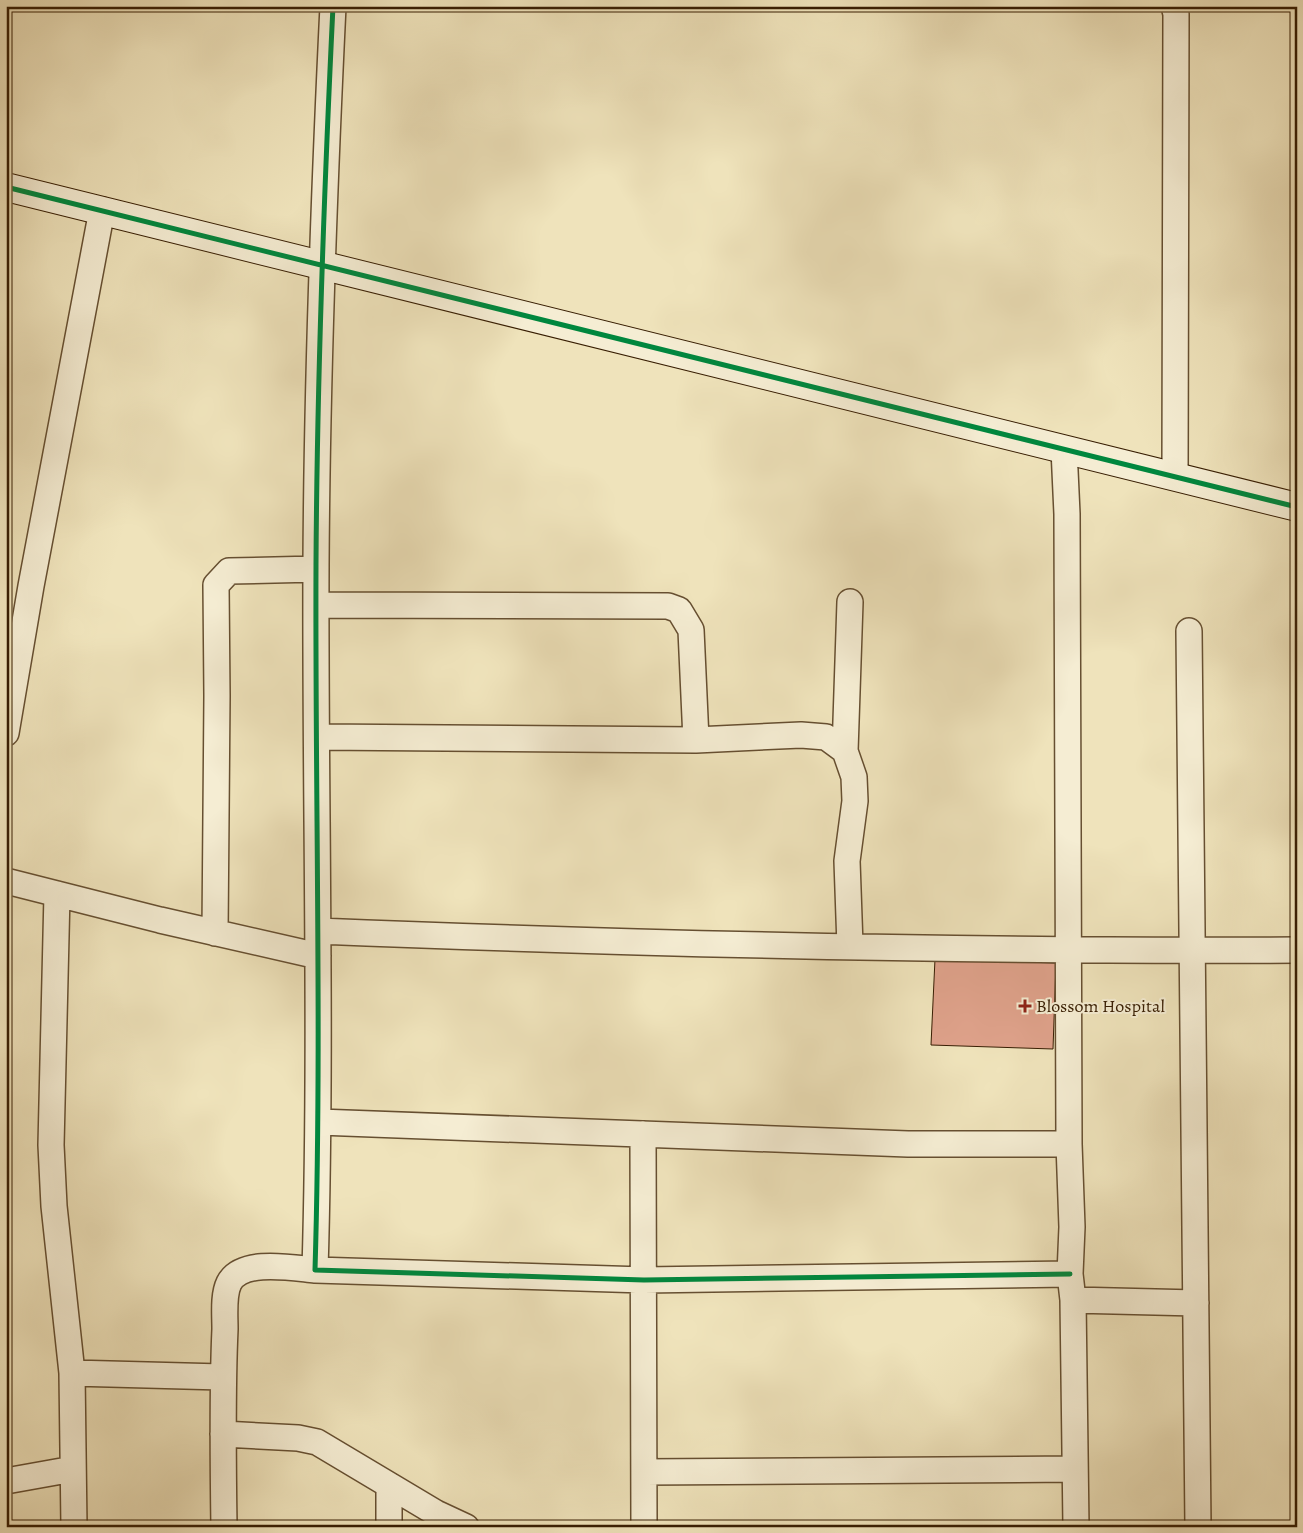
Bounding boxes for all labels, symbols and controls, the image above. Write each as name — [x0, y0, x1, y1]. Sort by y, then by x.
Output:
place label: Blossom Hospital — [1036, 994, 1165, 1018]
marker: Blossom Hospital — [1018, 999, 1032, 1013]

